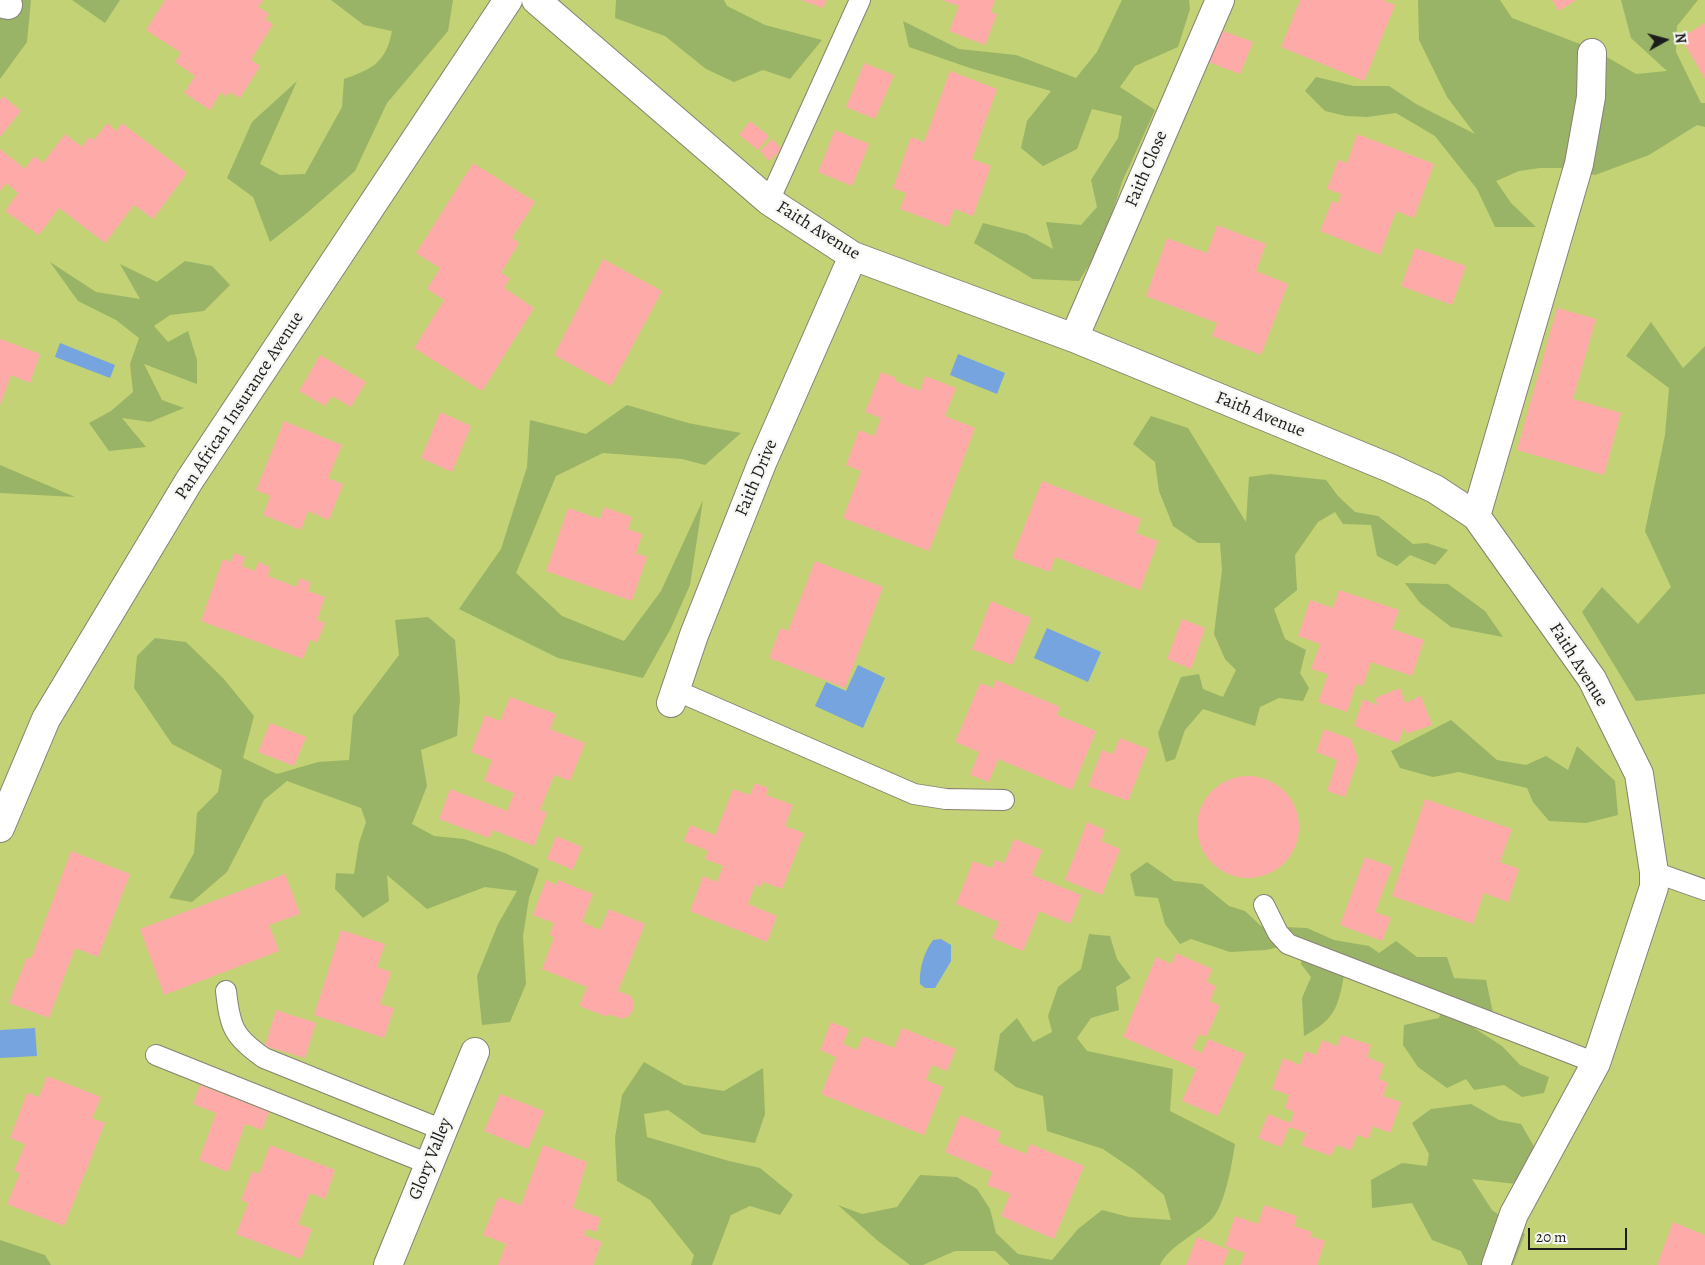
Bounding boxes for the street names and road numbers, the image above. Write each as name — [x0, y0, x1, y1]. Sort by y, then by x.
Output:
street label: Faith Close — [1121, 128, 1173, 210]
street label: Faith Avenue — [772, 197, 864, 265]
street label: Pan African Insurance Avenue — [171, 308, 309, 504]
street label: Faith Avenue — [1212, 387, 1308, 443]
street label: Faith Drive — [731, 436, 783, 520]
street label: Faith Avenue — [1544, 619, 1612, 711]
street label: Glory Valley — [405, 1115, 457, 1203]

